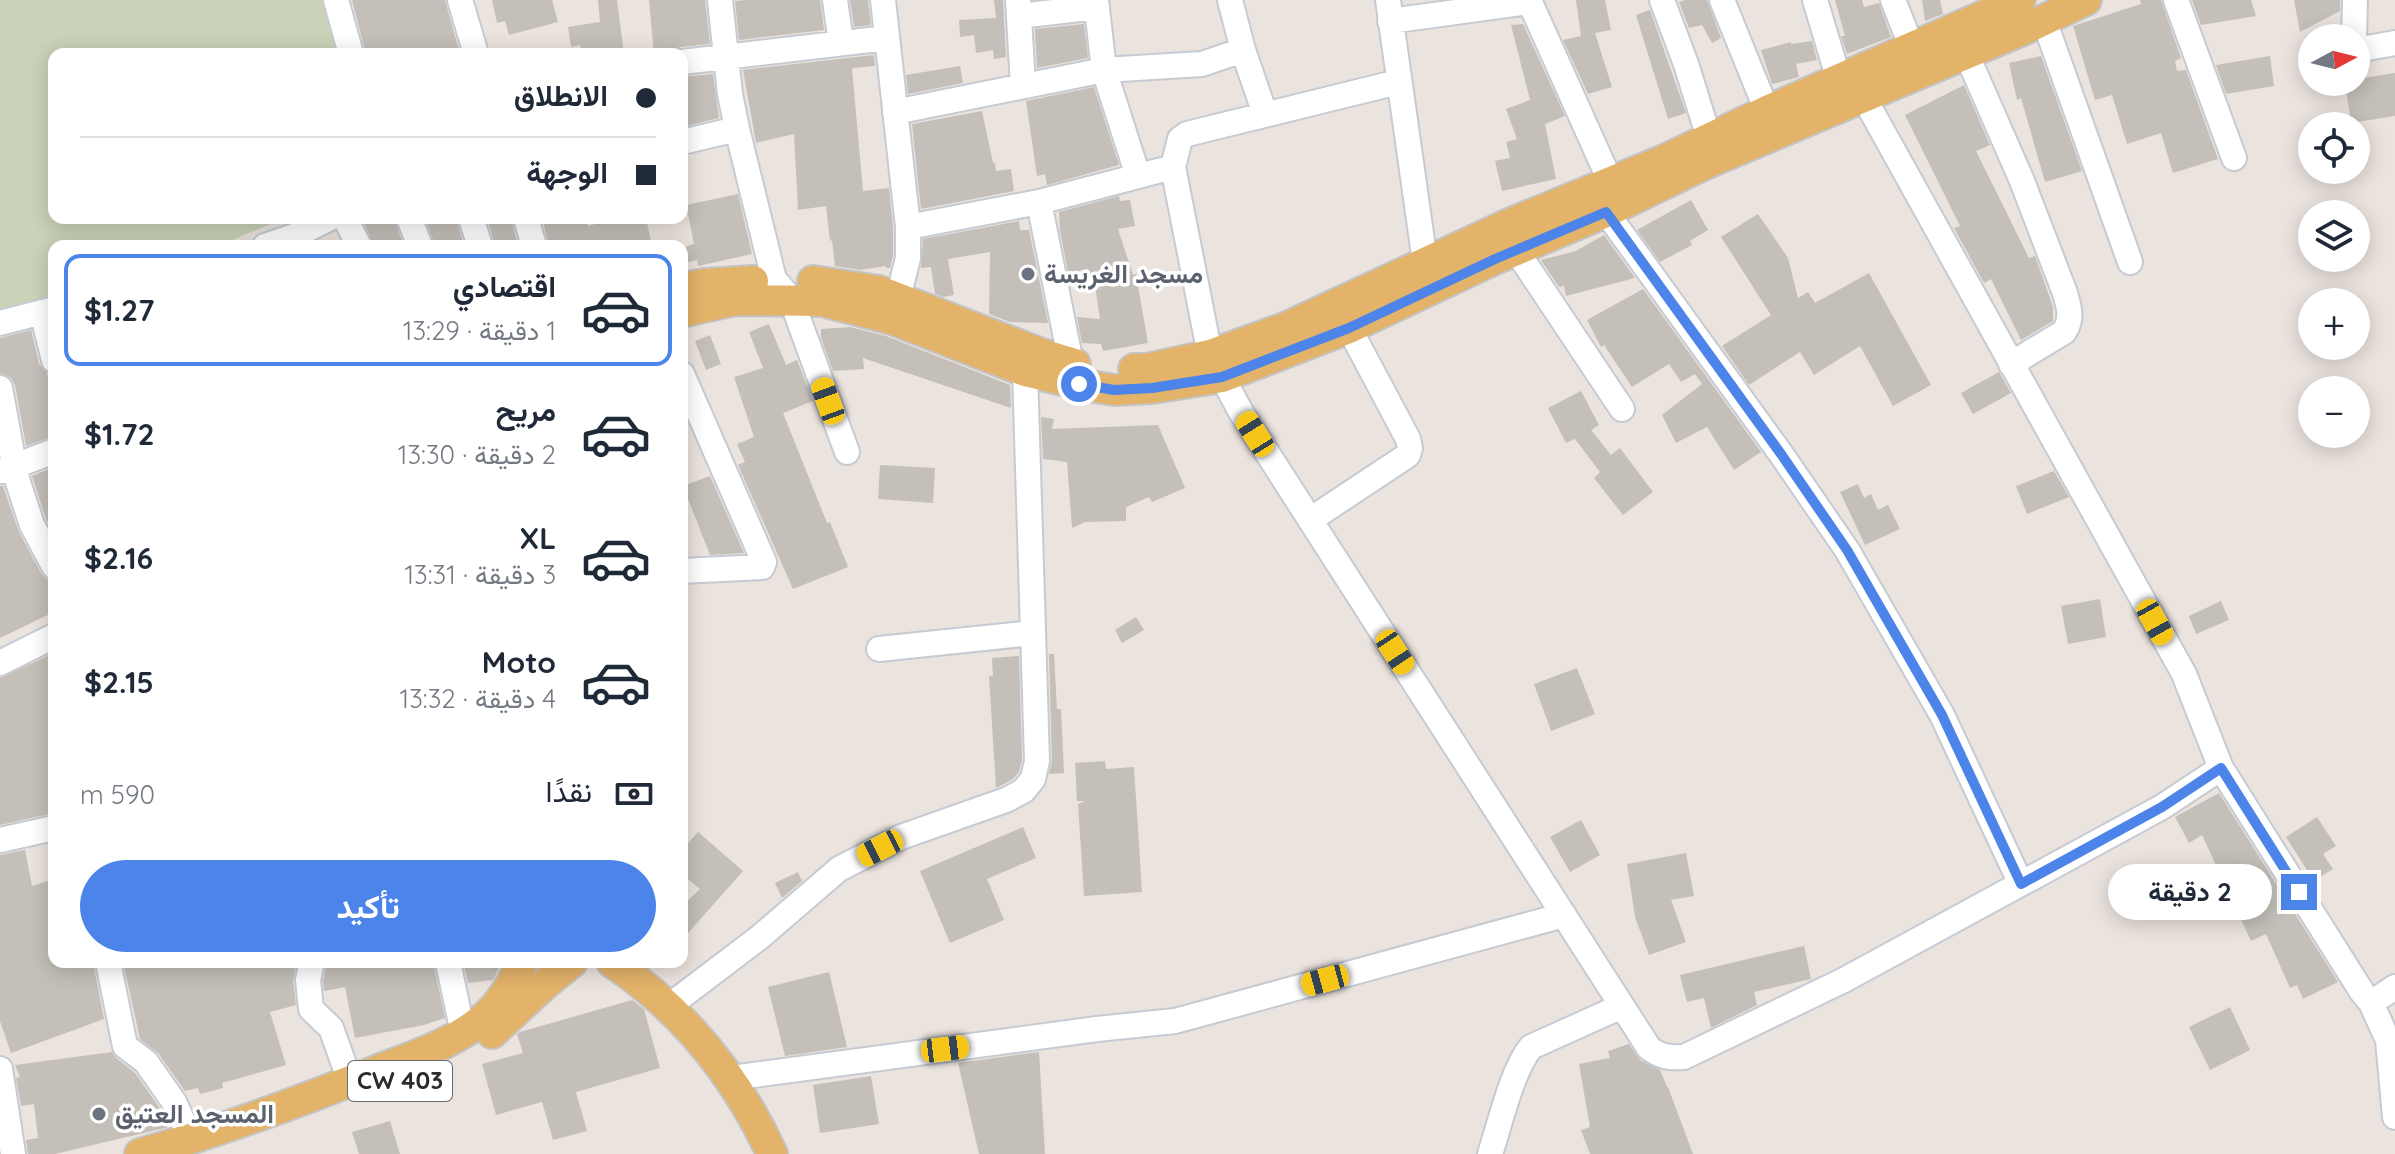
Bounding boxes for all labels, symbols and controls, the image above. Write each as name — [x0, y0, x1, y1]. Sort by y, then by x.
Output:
north arrow — [2298, 24, 2370, 96]
map controls — [2298, 24, 2370, 448]
text: الانطلاق — [514, 76, 608, 114]
button: locate — [2298, 112, 2370, 184]
text: الوجهة — [526, 153, 608, 191]
button: layers — [2298, 200, 2370, 272]
place label: مسجد الغريسة — [1044, 257, 1203, 290]
marker: مسجد الغريسة — [1019, 265, 1037, 283]
text: اقتصادي — [453, 267, 556, 305]
icon: car — [580, 274, 652, 346]
button: + — [2298, 288, 2370, 360]
text: $1.27 — [84, 291, 155, 329]
text: 1 دقيقة · 13:29 — [403, 314, 556, 347]
route start — [1061, 366, 1097, 402]
car — [809, 374, 847, 428]
button: − — [2298, 376, 2370, 448]
text: مريح — [496, 391, 556, 429]
icon: car — [580, 398, 652, 470]
car — [1232, 407, 1278, 461]
text: $1.72 — [84, 415, 155, 453]
text: 2 دقيقة · 13:30 — [398, 438, 556, 471]
text: XL — [519, 519, 556, 557]
icon: car — [580, 522, 652, 594]
text: $2.16 — [84, 539, 153, 577]
text: 3 دقيقة · 13:31 — [404, 558, 556, 591]
car — [2133, 595, 2177, 649]
car — [1372, 625, 1418, 679]
text: Moto — [482, 643, 556, 681]
icon: car — [580, 646, 652, 718]
text: $2.15 — [84, 663, 154, 701]
text: 4 دقيقة · 13:32 — [400, 682, 556, 715]
text: نقدًا — [546, 772, 592, 810]
icon: cash — [612, 772, 656, 816]
text: 590 m — [80, 778, 155, 811]
car — [853, 826, 907, 870]
button: تأكيد — [80, 860, 656, 952]
callout: 2 دقيقة — [2107, 864, 2271, 920]
route end — [2281, 874, 2317, 910]
text: 2 دقيقة — [2148, 875, 2232, 908]
car — [1299, 962, 1351, 998]
car — [920, 1034, 970, 1064]
road number: CW 403 — [348, 1061, 452, 1101]
place label: المسجد العتيق — [115, 1097, 274, 1130]
marker: المسجد العتيق — [90, 1105, 108, 1123]

